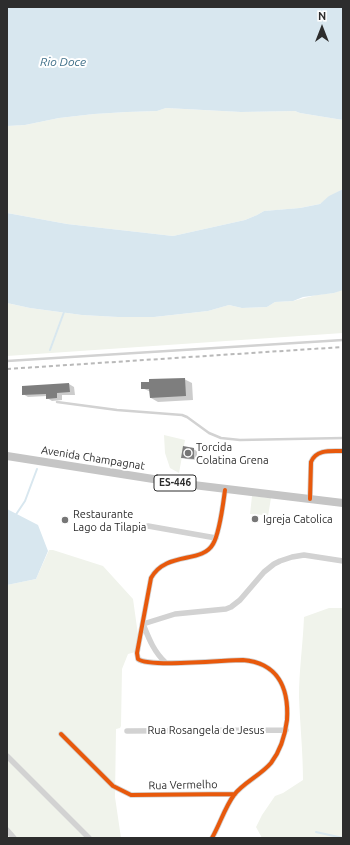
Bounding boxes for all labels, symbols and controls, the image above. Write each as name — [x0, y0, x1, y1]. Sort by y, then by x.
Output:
north arrow — [302, 8, 342, 48]
text: N — [318, 10, 326, 22]
water label: Rio Doce — [40, 55, 86, 69]
place label: Torcida Colatina Grena — [196, 440, 269, 466]
street label: Avenida Champagnat — [40, 443, 146, 473]
marker: Torcida Colatina Grena — [183, 448, 193, 458]
road number: ES-446 — [154, 475, 196, 491]
place label: Restaurante Lago da Tilapia — [73, 507, 147, 533]
place label: Igreja Catolica — [263, 512, 333, 526]
marker: Igreja Catolica — [250, 514, 260, 524]
marker: Restaurante Lago da Tilapia — [60, 515, 70, 525]
street label: Rua Rosangela de Jesus — [147, 723, 265, 737]
street label: Rua Vermelho — [148, 778, 218, 792]

